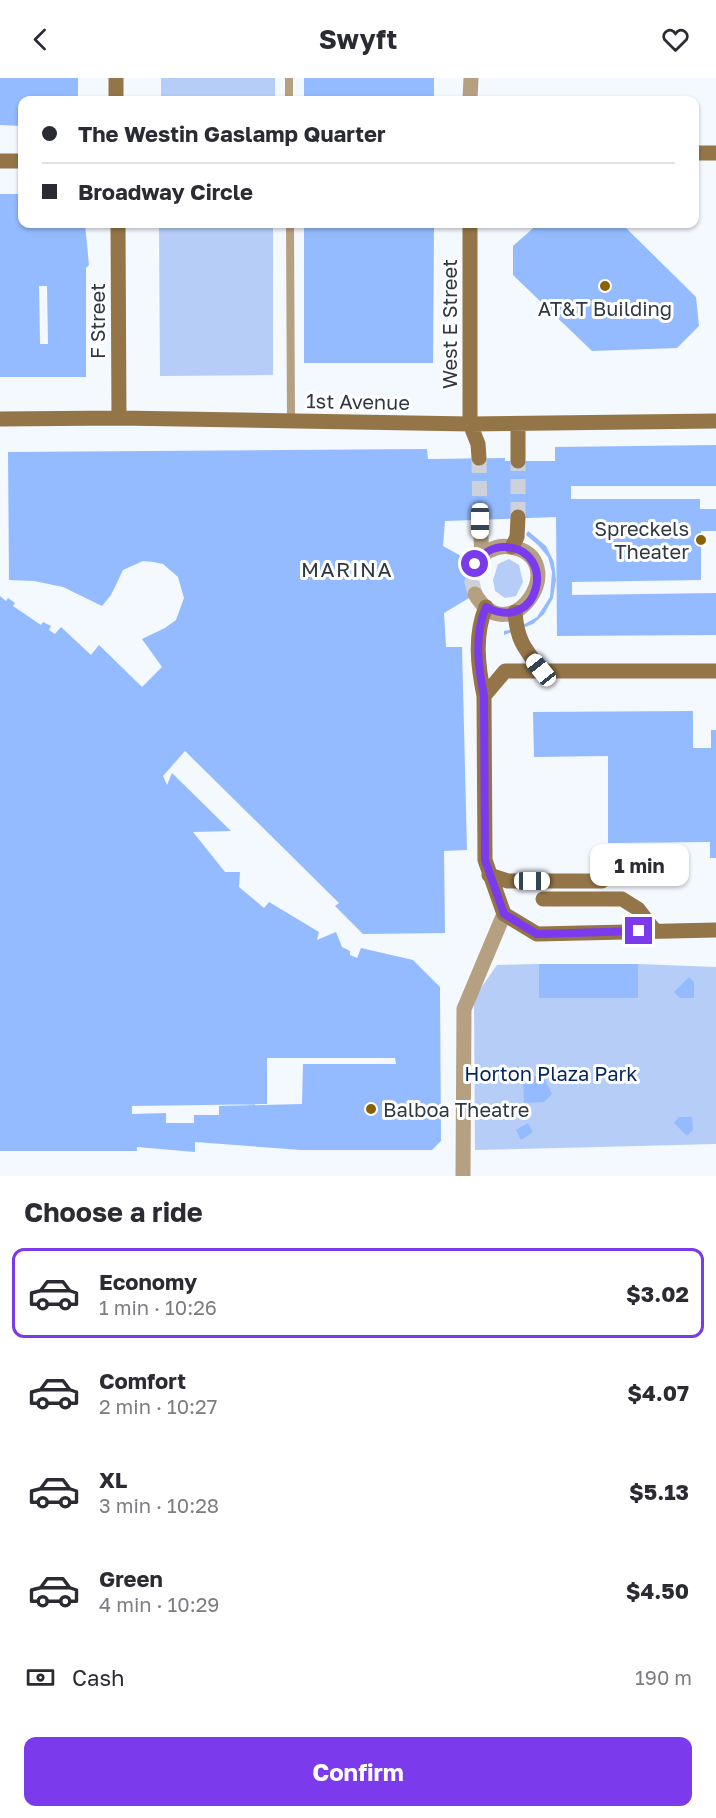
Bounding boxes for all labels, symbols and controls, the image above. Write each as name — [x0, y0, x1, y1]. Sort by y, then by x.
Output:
icon: back — [24, 23, 57, 56]
text: Swyft — [319, 23, 397, 55]
icon: heart — [659, 23, 692, 56]
text: The Westin Gaslamp Quarter — [78, 120, 386, 147]
text: Broadway Circle — [78, 178, 253, 205]
street label: West E Street — [437, 259, 461, 389]
marker: AT&T Building — [598, 279, 612, 293]
street label: F Street — [85, 283, 109, 359]
place label: AT&T Building — [538, 296, 672, 320]
street label: 1st Avenue — [306, 388, 410, 414]
car — [471, 503, 489, 539]
place label: Spreckels Theater — [594, 516, 689, 563]
marker: Spreckels Theater — [694, 533, 708, 547]
route start — [461, 550, 488, 577]
district label: MARINA — [301, 556, 393, 582]
car — [523, 650, 559, 690]
callout: 1 min — [590, 844, 688, 886]
text: 1 min — [614, 853, 665, 877]
car — [514, 872, 550, 890]
route end — [625, 917, 652, 944]
park label: Horton Plaza Park — [464, 1061, 638, 1085]
place label: Balboa Theatre — [383, 1097, 529, 1121]
marker: Balboa Theatre — [364, 1102, 378, 1116]
text: Choose a ride — [24, 1196, 203, 1228]
icon: car — [27, 1266, 81, 1320]
text: Economy — [99, 1268, 197, 1295]
text: $3.02 — [626, 1280, 689, 1307]
text: 1 min · 10:26 — [99, 1295, 217, 1319]
icon: car — [27, 1365, 81, 1419]
text: Comfort — [99, 1367, 186, 1394]
text: $4.07 — [627, 1379, 689, 1406]
text: 2 min · 10:27 — [99, 1394, 217, 1418]
icon: car — [27, 1464, 81, 1518]
text: XL — [99, 1466, 127, 1493]
text: $5.13 — [629, 1478, 689, 1505]
text: 3 min · 10:28 — [99, 1493, 219, 1517]
icon: car — [27, 1563, 81, 1617]
text: Green — [99, 1565, 163, 1592]
text: $4.50 — [626, 1577, 689, 1604]
text: 4 min · 10:29 — [99, 1592, 219, 1616]
icon: cash — [24, 1661, 57, 1694]
text: Cash — [72, 1664, 125, 1691]
text: 190 m — [635, 1665, 692, 1689]
button: Confirm — [24, 1737, 692, 1806]

